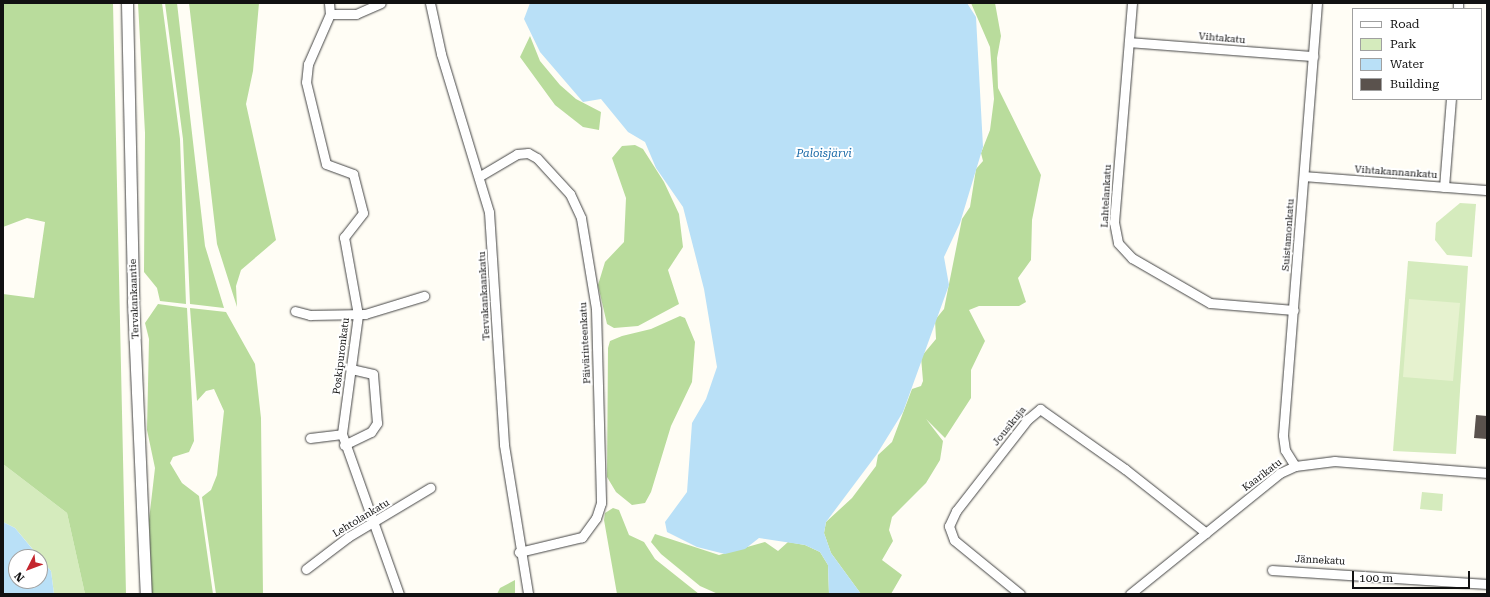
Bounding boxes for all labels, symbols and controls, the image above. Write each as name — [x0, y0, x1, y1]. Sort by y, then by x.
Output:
legend — [1352, 8, 1482, 100]
text: Road — [1390, 17, 1419, 31]
street label: Vihtakatu — [1198, 30, 1246, 46]
text: Park — [1390, 37, 1416, 51]
text: Water — [1390, 57, 1424, 71]
text: Building — [1390, 77, 1439, 91]
water label: Paloisjärvi — [796, 147, 852, 161]
street label: Vihtakannankatu — [1354, 163, 1438, 181]
street label: Lahtelankatu — [1098, 164, 1114, 228]
street label: Suistamonkatu — [1279, 198, 1297, 272]
street label: Tervakankaankatu — [476, 251, 492, 341]
street label: Tervakankaantie — [127, 259, 141, 339]
street label: Päivärinteenkatu — [577, 302, 593, 384]
street label: Poskipuronkatu — [330, 317, 352, 395]
street label: Jousikuja — [990, 404, 1028, 448]
street label: Kaarikatu — [1240, 456, 1284, 494]
street label: Lehtolankatu — [331, 496, 391, 540]
north arrow — [8, 549, 48, 589]
street label: Jännekatu — [1295, 553, 1345, 567]
scale bar — [1354, 563, 1472, 589]
text: N — [12, 569, 27, 584]
text: 100 m — [1359, 571, 1393, 585]

